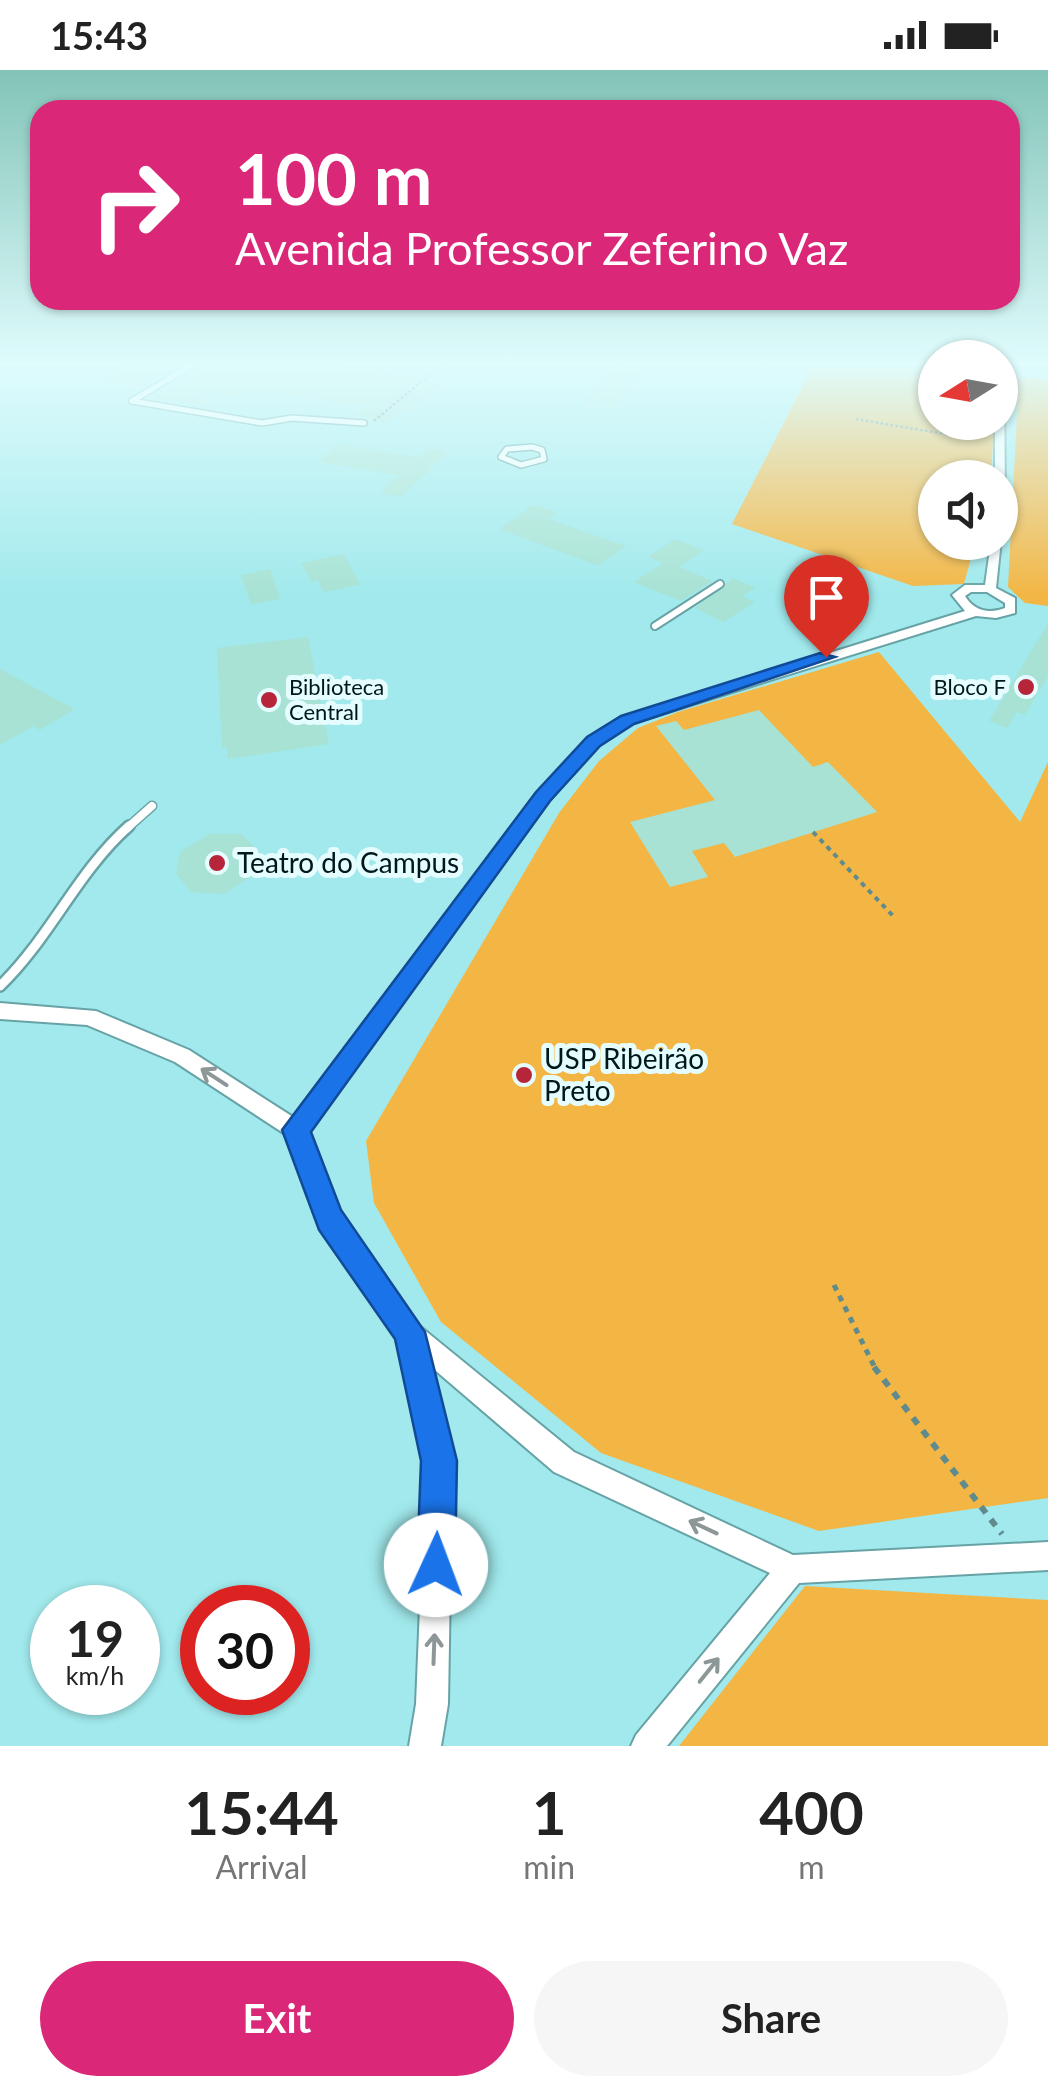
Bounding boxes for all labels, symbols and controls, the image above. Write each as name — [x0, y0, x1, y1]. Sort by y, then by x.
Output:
text: 15:43 — [50, 12, 148, 58]
text: 100 m — [235, 136, 432, 220]
icon: right — [70, 140, 200, 270]
text: Avenida Professor Zeferino Vaz — [235, 221, 848, 275]
north arrow — [918, 340, 1018, 440]
map controls — [918, 340, 1018, 560]
button: sound — [918, 460, 1018, 560]
pin — [784, 555, 869, 658]
icon: arrive — [799, 570, 854, 625]
place label: Biblioteca Central — [289, 673, 384, 725]
place label: Bloco F — [933, 673, 1006, 700]
marker: Bloco F — [1015, 676, 1037, 698]
marker: Biblioteca Central — [258, 689, 280, 711]
place label: Teatro do Campus — [237, 845, 459, 879]
marker: Teatro do Campus — [206, 852, 228, 874]
place label: USP Ribeirão Preto — [544, 1041, 704, 1107]
marker: USP Ribeirão Preto — [513, 1064, 535, 1086]
one-way arrow — [200, 1066, 229, 1087]
position arrow — [384, 1513, 488, 1617]
one-way arrow — [689, 1517, 719, 1536]
speed limit sign: 30 — [180, 1585, 310, 1715]
text: 19 — [66, 1608, 124, 1668]
one-way arrow — [424, 1634, 443, 1666]
one-way arrow — [698, 1658, 720, 1684]
text: km/h — [66, 1660, 124, 1690]
text: 15:44 — [184, 1776, 339, 1848]
text: 1 — [532, 1776, 567, 1848]
text: 400 — [759, 1776, 864, 1848]
text: Arrival — [215, 1847, 308, 1886]
text: min — [523, 1847, 575, 1886]
text: m — [798, 1847, 825, 1886]
button: Exit — [40, 1961, 514, 2076]
button: Share — [534, 1961, 1008, 2076]

